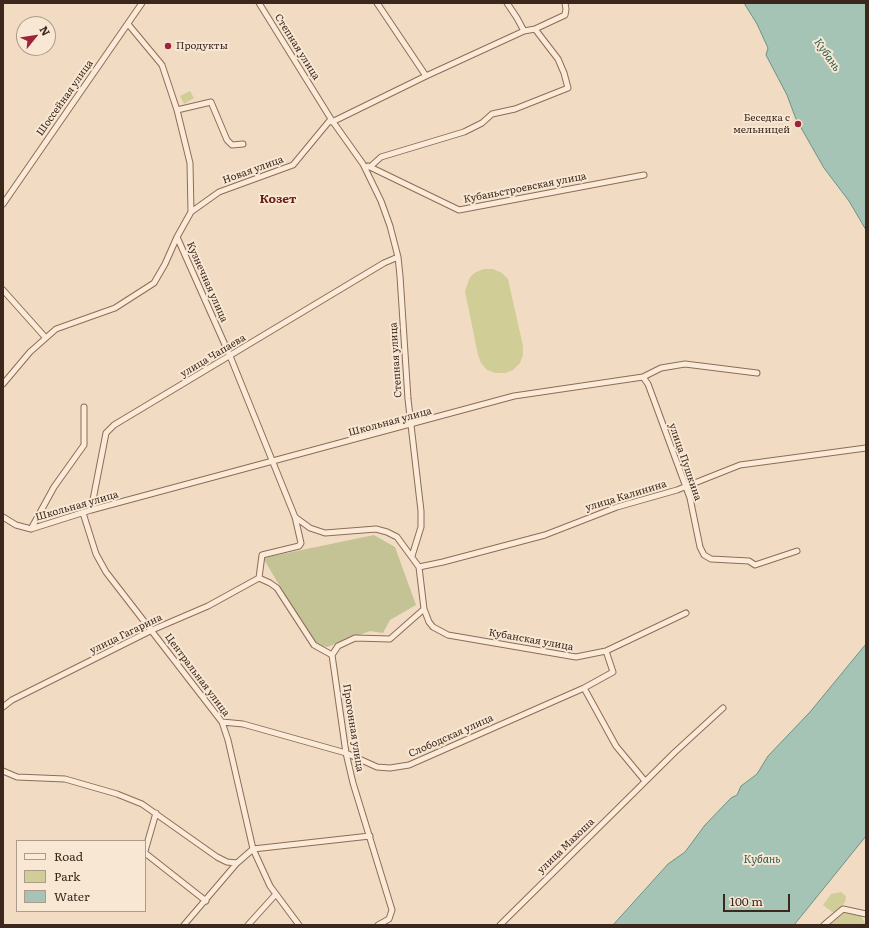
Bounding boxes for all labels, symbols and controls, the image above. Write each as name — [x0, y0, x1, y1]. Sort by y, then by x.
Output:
street label: Степная улица — [272, 12, 322, 82]
north arrow — [16, 16, 56, 56]
text: N — [36, 22, 55, 38]
water label: Кубань — [811, 36, 843, 74]
place label: Продукты — [176, 40, 228, 52]
marker: Продукты — [163, 41, 173, 51]
street label: Шоссейная улица — [34, 58, 96, 138]
place label: Беседка с мельницей — [733, 112, 790, 136]
marker: Беседка с мельницей — [793, 119, 803, 129]
street label: Новая улица — [221, 153, 285, 187]
street label: Кубаньстроевская улица — [463, 170, 587, 206]
district label: Козет — [259, 192, 297, 206]
street label: Кузнечная улица — [184, 240, 230, 324]
street label: Степная улица — [387, 322, 405, 398]
street label: улица Чапаева — [178, 332, 248, 380]
street label: Школьная улица — [347, 405, 433, 439]
street label: улица Пушкина — [666, 422, 704, 502]
street label: улица Калинина — [584, 478, 668, 514]
street label: Школьная улица — [34, 488, 120, 524]
street label: улица Гагарина — [88, 611, 164, 657]
street label: Кубанская улица — [488, 627, 574, 653]
street label: Центральная улица — [162, 631, 232, 719]
street label: Прогонная улица — [340, 683, 366, 773]
street label: Слободская улица — [407, 712, 495, 760]
street label: улица Махоша — [535, 816, 597, 876]
legend — [16, 840, 146, 912]
text: Road — [54, 847, 83, 865]
water label: Кубань — [744, 853, 780, 867]
text: Park — [54, 867, 80, 885]
scale bar — [725, 886, 792, 912]
text: Water — [54, 887, 90, 905]
text: 100 m — [730, 892, 763, 910]

